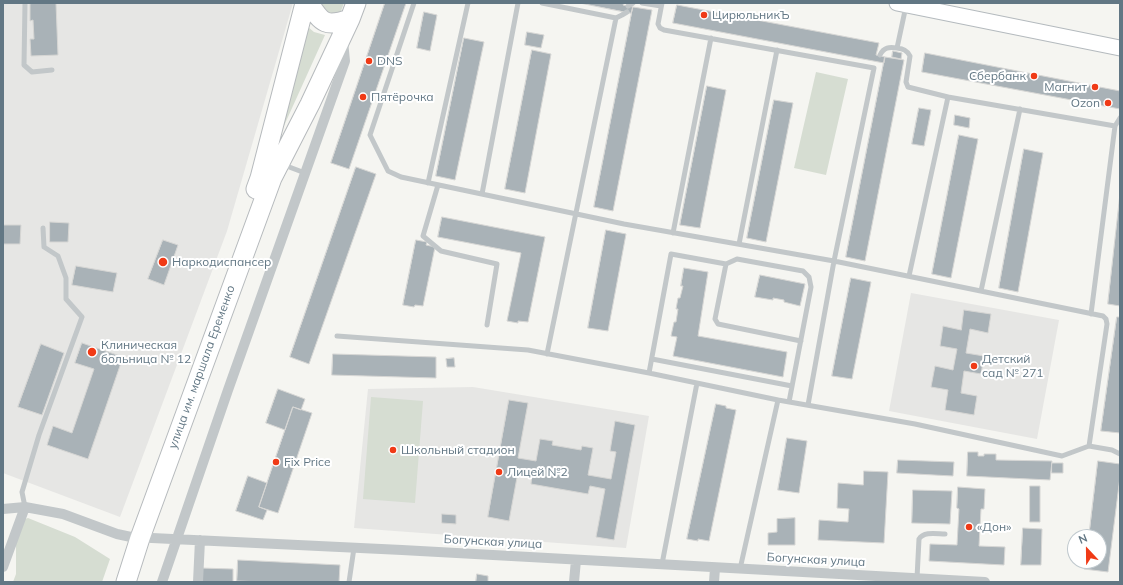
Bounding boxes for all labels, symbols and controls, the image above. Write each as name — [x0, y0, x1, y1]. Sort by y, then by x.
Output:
place label: ЦирюльникЪ — [712, 8, 790, 22]
marker: ЦирюльникЪ — [699, 10, 709, 20]
place label: DNS — [377, 54, 402, 68]
marker: DNS — [364, 56, 374, 66]
place label: Сбербанк — [969, 69, 1026, 83]
marker: Сбербанк — [1029, 71, 1039, 81]
place label: Магнит — [1044, 80, 1087, 94]
marker: Магнит — [1090, 82, 1100, 92]
place label: Пятёрочка — [371, 90, 434, 104]
marker: Пятёрочка — [358, 92, 368, 102]
place label: Ozon — [1071, 96, 1100, 110]
marker: Ozon — [1103, 98, 1113, 108]
place label: Наркодиспансер — [172, 255, 271, 269]
marker: Наркодиспансер — [157, 256, 169, 268]
street label: улица им. маршала Еременко — [166, 283, 238, 451]
place label: Клиническая больница № 12 — [101, 338, 191, 366]
marker: Клиническая больница № 12 — [86, 346, 98, 358]
place label: Детский сад № 271 — [982, 352, 1044, 380]
marker: Детский сад № 271 — [969, 361, 979, 371]
place label: Школьный стадион — [401, 443, 515, 457]
marker: Школьный стадион — [388, 445, 398, 455]
place label: Fix Price — [284, 455, 330, 469]
marker: Fix Price — [271, 457, 281, 467]
place label: Лицей №2 — [507, 465, 568, 479]
marker: Лицей №2 — [494, 467, 504, 477]
place label: «Дон» — [977, 520, 1011, 534]
marker: «Дон» — [964, 522, 974, 532]
north arrow — [1067, 529, 1107, 569]
text: N — [1076, 531, 1089, 547]
street label: Богунская улица — [443, 532, 543, 552]
street label: Богунская улица — [766, 550, 866, 570]

